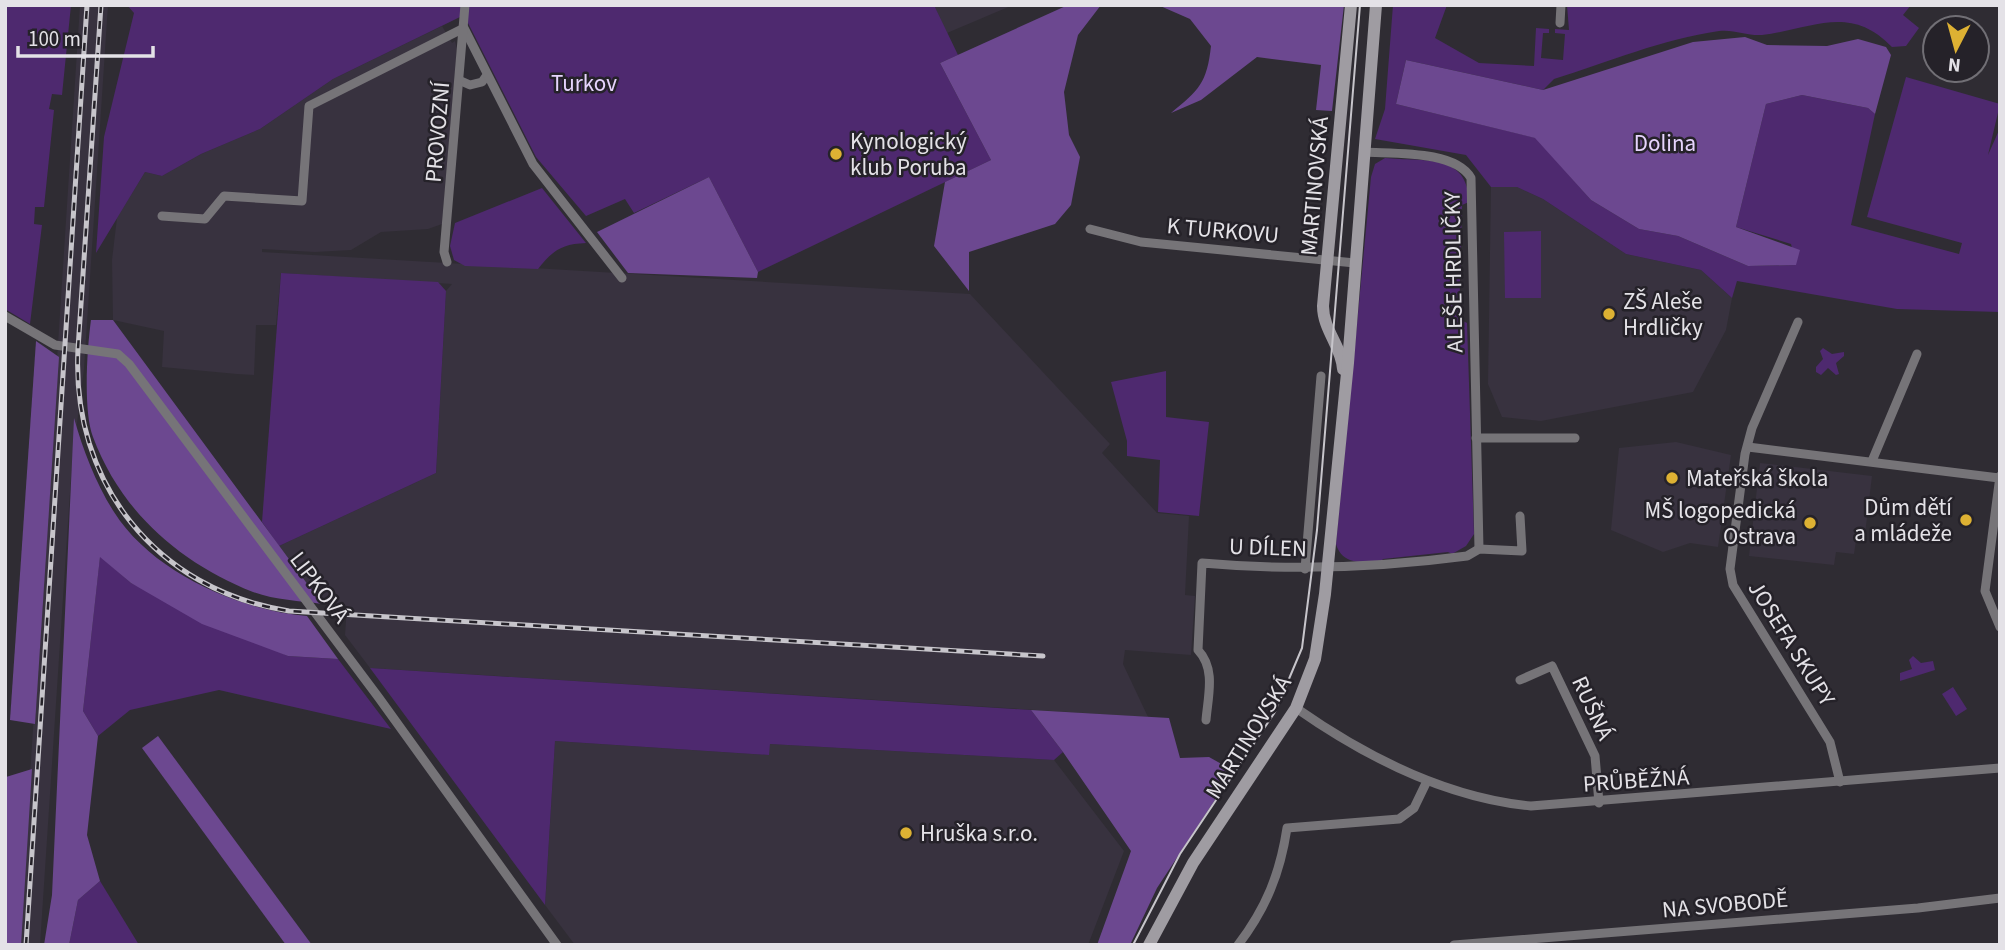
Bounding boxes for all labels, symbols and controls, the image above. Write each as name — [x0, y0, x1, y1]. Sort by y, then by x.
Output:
scale bar — [18, 14, 152, 58]
north arrow — [1921, 14, 1991, 84]
text: 100 m — [28, 24, 81, 54]
text: N — [1947, 50, 1962, 79]
park label: Turkov — [551, 67, 617, 100]
street label: PROVOZNÍ — [417, 79, 458, 184]
street label: MARTINOVSKÁ — [1292, 114, 1337, 257]
place label: Kynologický klub Poruba — [850, 125, 967, 184]
park label: Dolina — [1634, 127, 1696, 160]
marker: Kynologický klub Poruba — [828, 146, 844, 162]
street label: ALEŠE HRDLIČKY — [1436, 191, 1471, 353]
street label: K TURKOVU — [1165, 209, 1280, 252]
place label: ZŠ Aleše Hrdličky — [1623, 285, 1703, 344]
marker: ZŠ Aleše Hrdličky — [1601, 306, 1617, 322]
place label: Mateřská škola — [1686, 462, 1828, 495]
marker: Mateřská škola — [1664, 470, 1680, 486]
place label: Dům dětí a mládeže — [1854, 491, 1953, 550]
place label: MŠ logopedická Ostrava — [1644, 494, 1796, 553]
marker: Dům dětí a mládeže — [1958, 512, 1974, 528]
marker: MŠ logopedická Ostrava — [1802, 515, 1818, 531]
street label: U DÍLEN — [1229, 530, 1307, 565]
street label: LIPKOVÁ — [282, 545, 358, 630]
street label: JOSEFA SKUPY — [1740, 574, 1843, 712]
street label: MARTINOVSKÁ — [1197, 669, 1300, 805]
street label: RUŠNÁ — [1563, 671, 1622, 746]
street label: PRŮBĚŽNÁ — [1582, 760, 1691, 801]
place label: Hruška s.r.o. — [920, 817, 1038, 850]
marker: Hruška s.r.o. — [898, 825, 914, 841]
street label: NA SVOBODĚ — [1661, 883, 1789, 926]

